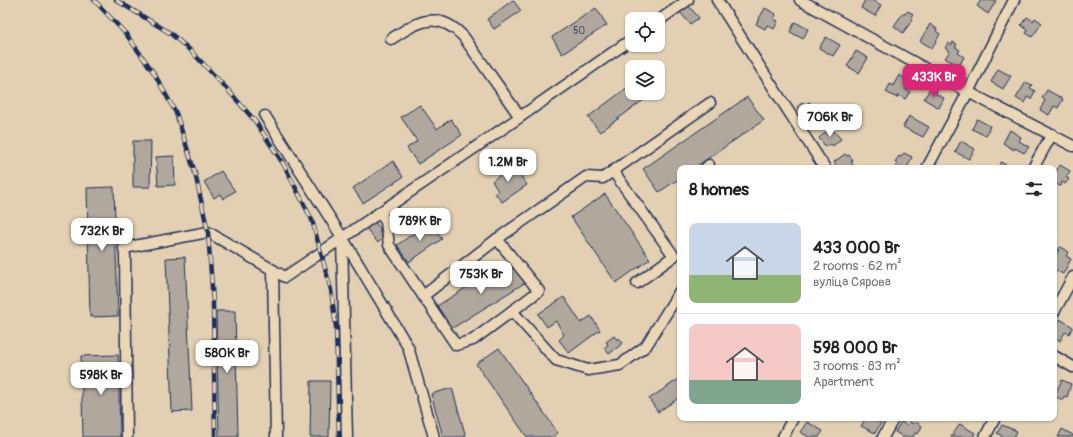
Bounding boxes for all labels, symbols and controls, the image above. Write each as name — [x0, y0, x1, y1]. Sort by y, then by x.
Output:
map controls — [625, 12, 665, 100]
button: locate — [625, 12, 665, 52]
house number: 50 — [573, 25, 585, 37]
button: layers — [625, 60, 665, 100]
pin: 433K Br — [897, 64, 971, 98]
text: 433K Br — [912, 69, 956, 85]
pin: 706K Br — [793, 104, 867, 138]
text: 706K Br — [807, 109, 853, 125]
pin: 1.2M Br — [471, 149, 545, 183]
text: 1.2M Br — [488, 154, 528, 170]
icon: filters — [1023, 178, 1045, 200]
text: 8 homes — [689, 179, 749, 200]
pin: 789K Br — [383, 208, 457, 242]
text: 789K Br — [399, 213, 441, 229]
pin: 732K Br — [65, 218, 139, 252]
text: 732K Br — [80, 223, 124, 239]
text: 433 000 Br — [813, 237, 900, 258]
icon: home — [721, 239, 769, 287]
text: 2 rooms · 62 m² — [813, 258, 902, 274]
pin: 753K Br — [444, 261, 518, 295]
text: 753K Br — [459, 266, 503, 282]
text: вуліца Сярова — [813, 274, 891, 290]
text: 598 000 Br — [813, 337, 897, 358]
pin: 580K Br — [190, 340, 264, 374]
icon: home — [721, 340, 769, 388]
text: 580K Br — [204, 345, 250, 361]
text: 3 rooms · 83 m² — [813, 358, 901, 374]
pin: 598K Br — [64, 362, 138, 396]
text: 598K Br — [80, 367, 122, 383]
text: Apartment — [813, 374, 874, 390]

